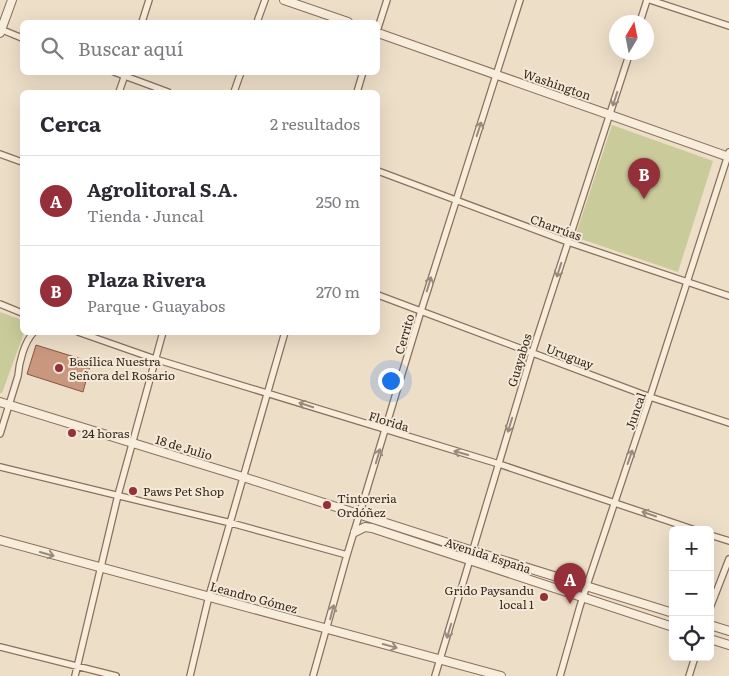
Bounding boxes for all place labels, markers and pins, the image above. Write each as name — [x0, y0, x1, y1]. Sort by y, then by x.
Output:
pin: B — [628, 158, 660, 199]
place label: Basílica Nuestra Señora del Rosario — [69, 352, 175, 384]
marker: Basílica Nuestra Señora del Rosario — [53, 362, 65, 374]
place label: 24 horas — [82, 424, 130, 442]
marker: 24 horas — [66, 427, 78, 439]
place label: Paws Pet Shop — [143, 482, 224, 500]
marker: Paws Pet Shop — [127, 485, 139, 497]
place label: Tintoreria Ordóñez — [337, 489, 397, 521]
marker: Tintoreria Ordóñez — [321, 499, 333, 511]
pin: A — [554, 563, 586, 604]
place label: Grido Paysandu local 1 — [445, 581, 534, 613]
marker: Grido Paysandu local 1 — [538, 591, 550, 603]

